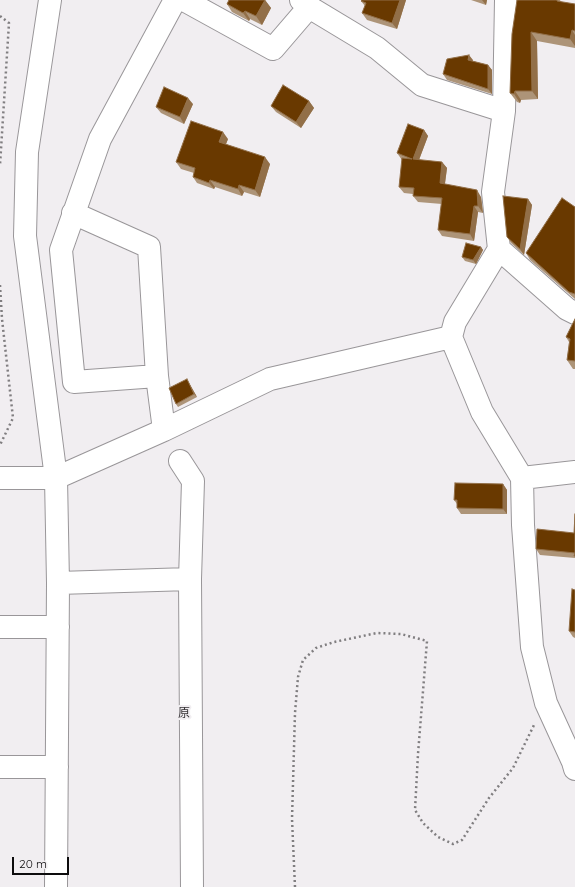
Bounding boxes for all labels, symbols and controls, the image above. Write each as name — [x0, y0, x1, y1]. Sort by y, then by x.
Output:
district label: 原 — [178, 706, 190, 720]
scale bar — [14, 849, 71, 875]
text: 20 m — [19, 856, 47, 871]

